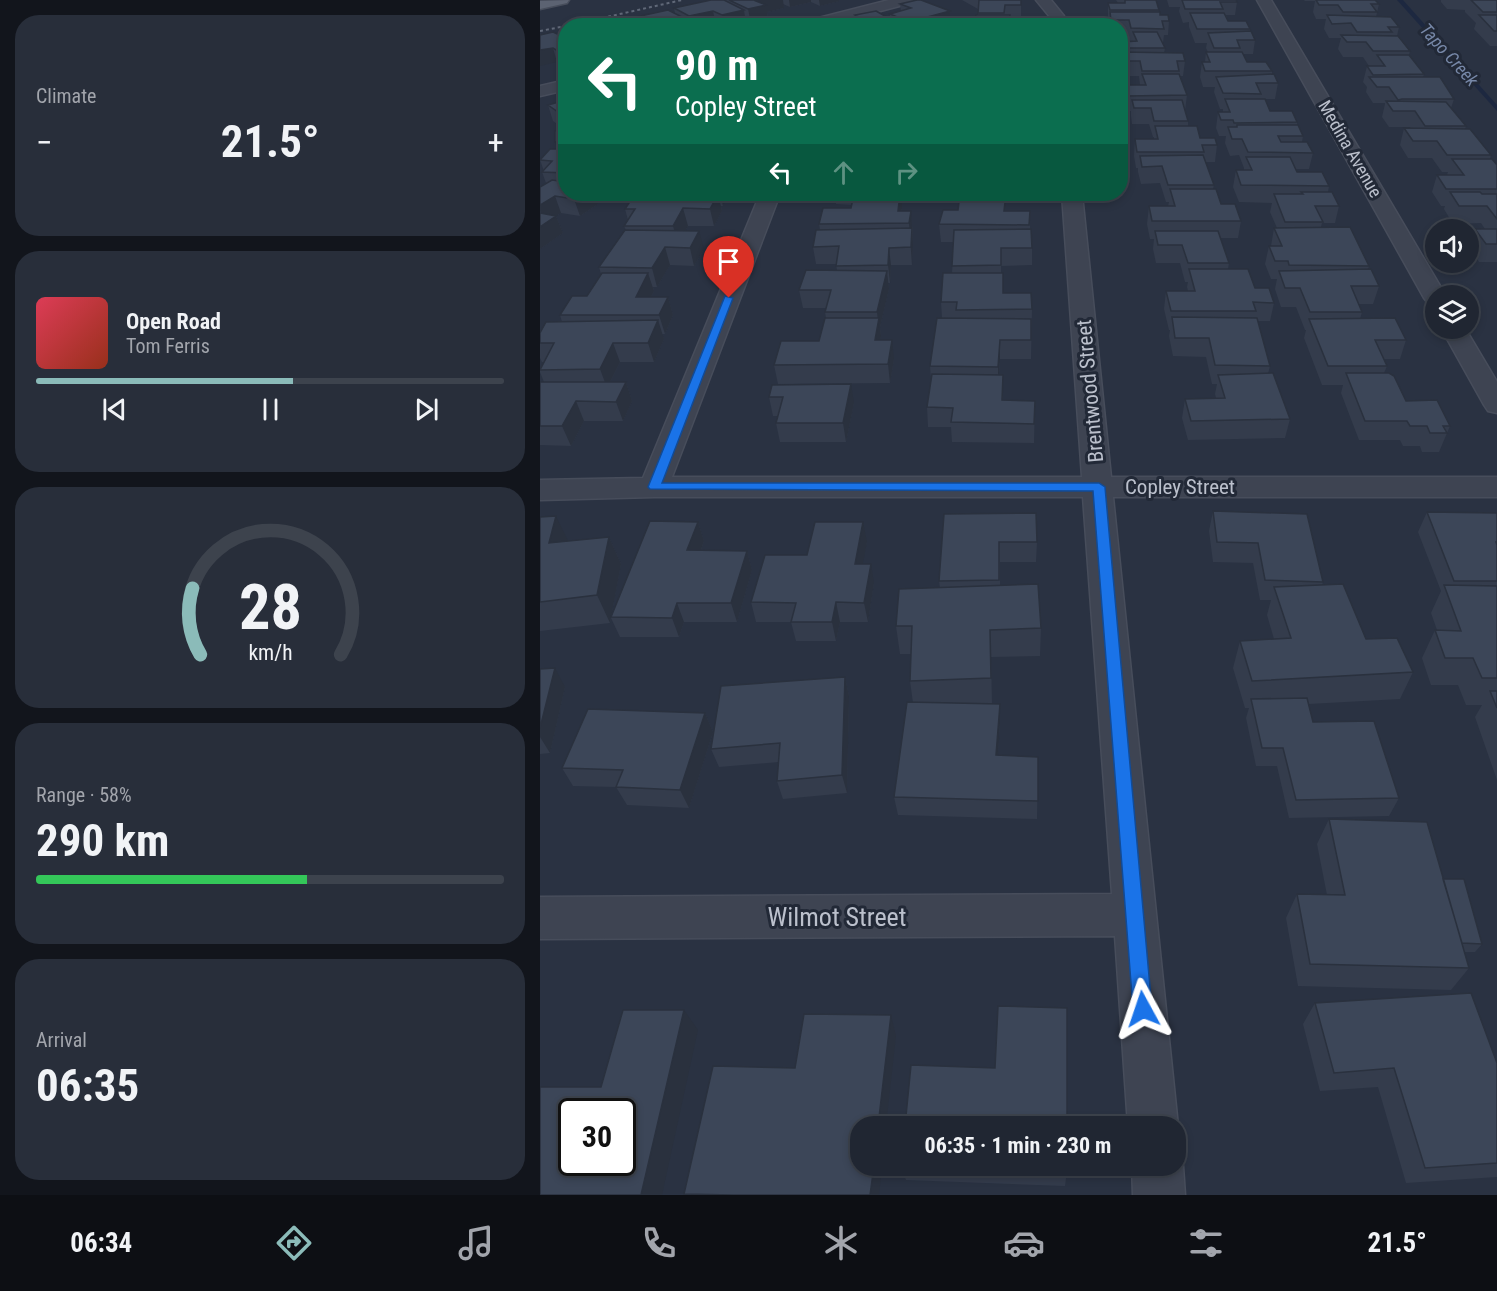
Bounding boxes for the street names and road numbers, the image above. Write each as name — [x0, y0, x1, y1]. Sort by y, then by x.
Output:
street label: Medina Avenue — [1314, 97, 1387, 201]
street label: Brentwood Street — [1072, 319, 1108, 463]
street label: Copley Street — [1125, 475, 1235, 499]
street label: Wilmot Street — [768, 902, 906, 932]

